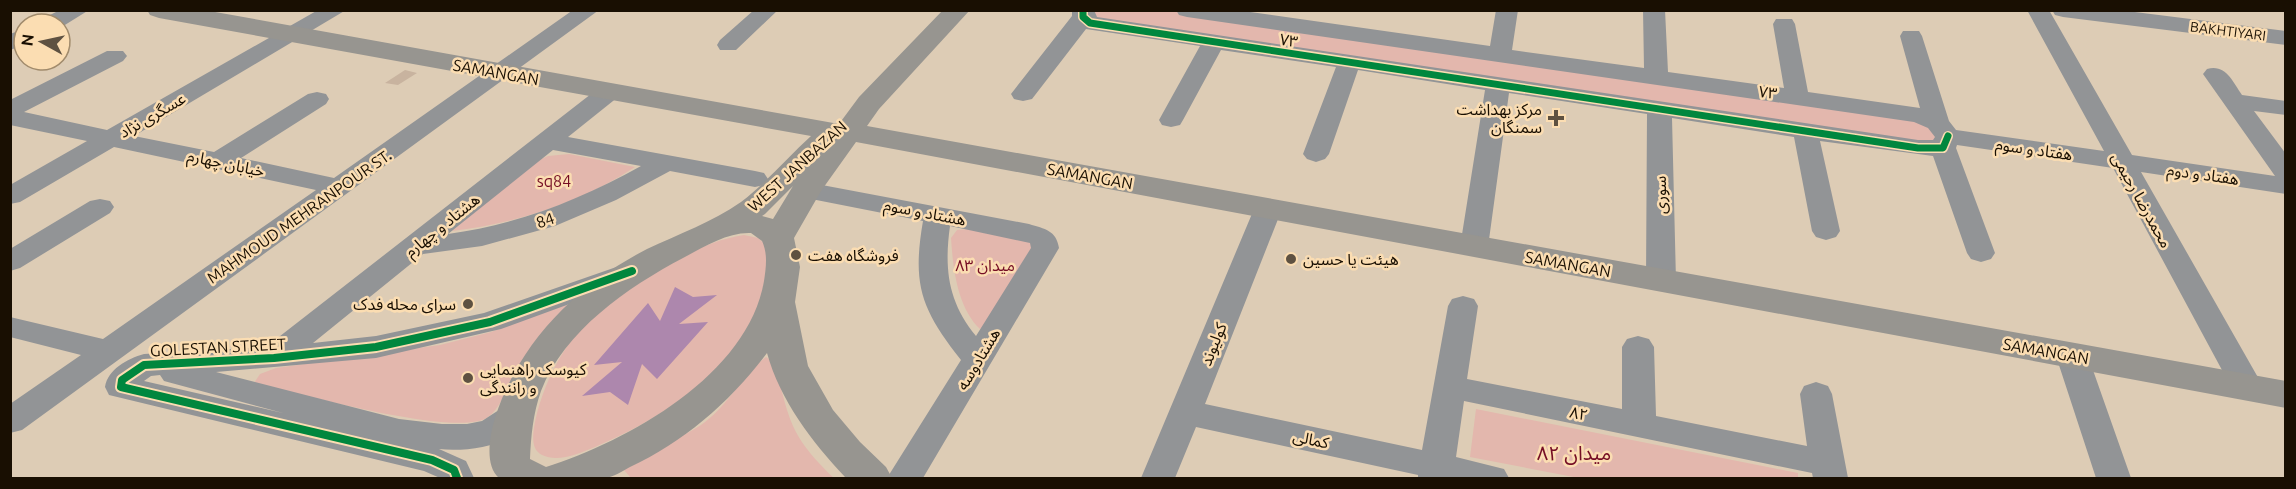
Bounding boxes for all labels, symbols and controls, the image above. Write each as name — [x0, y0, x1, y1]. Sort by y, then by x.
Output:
north arrow — [12, 12, 72, 72]
street label: BAKHTIYARI — [2189, 18, 2267, 44]
street label: ۷۳ — [1279, 30, 1299, 50]
text: N — [17, 33, 37, 47]
street label: SAMANGAN — [452, 56, 540, 88]
street label: ۷۳ — [1758, 82, 1778, 102]
street label: عسگری نژاد — [116, 89, 189, 142]
place label: مرکز بهداشت سمنگان — [1457, 100, 1542, 137]
marker: مرکز بهداشت سمنگان — [1547, 109, 1565, 127]
street label: WEST JANBAZAN — [744, 117, 850, 215]
street label: هفتاد و سوم — [1994, 135, 2074, 167]
street label: MAHMOUD MEHRANPOUR ST. — [203, 145, 395, 287]
street label: خیابان چهارم — [185, 146, 266, 184]
street label: محمدرضا رحیمی — [2108, 149, 2176, 251]
street label: SAMANGAN — [1046, 160, 1134, 192]
street label: هفتاد و دوم — [2165, 160, 2240, 192]
park label: sq84 — [537, 172, 571, 190]
street label: سوری — [1651, 176, 1670, 214]
street label: هشتاد و چهارم — [401, 189, 485, 264]
street label: هشتاد و سوم — [882, 195, 968, 233]
street label: 84 — [534, 209, 556, 231]
place label: فروشگاه هفت — [808, 246, 899, 265]
marker: فروشگاه هفت — [789, 248, 803, 262]
street label: SAMANGAN — [1524, 248, 1612, 280]
place label: هیئت یا حسین — [1303, 250, 1399, 269]
marker: هیئت یا حسین — [1284, 252, 1298, 266]
park label: میدان ۸۳ — [955, 256, 1015, 275]
place label: سرای محله فدک — [353, 295, 456, 314]
marker: سرای محله فدک — [461, 297, 475, 311]
street label: کولیوند — [1196, 320, 1231, 368]
street label: هشتادوسه — [953, 325, 1004, 394]
street label: GOLESTAN STREET — [150, 334, 287, 360]
street label: SAMANGAN — [2002, 335, 2090, 367]
place label: کیوسک راهنمایی و رانندگی — [480, 360, 587, 397]
marker: کیوسک راهنمایی و رانندگی — [461, 371, 475, 385]
street label: ۸۲ — [1568, 402, 1590, 424]
street label: کمالی — [1291, 426, 1331, 453]
park label: میدان ۸۲ — [1537, 441, 1611, 465]

